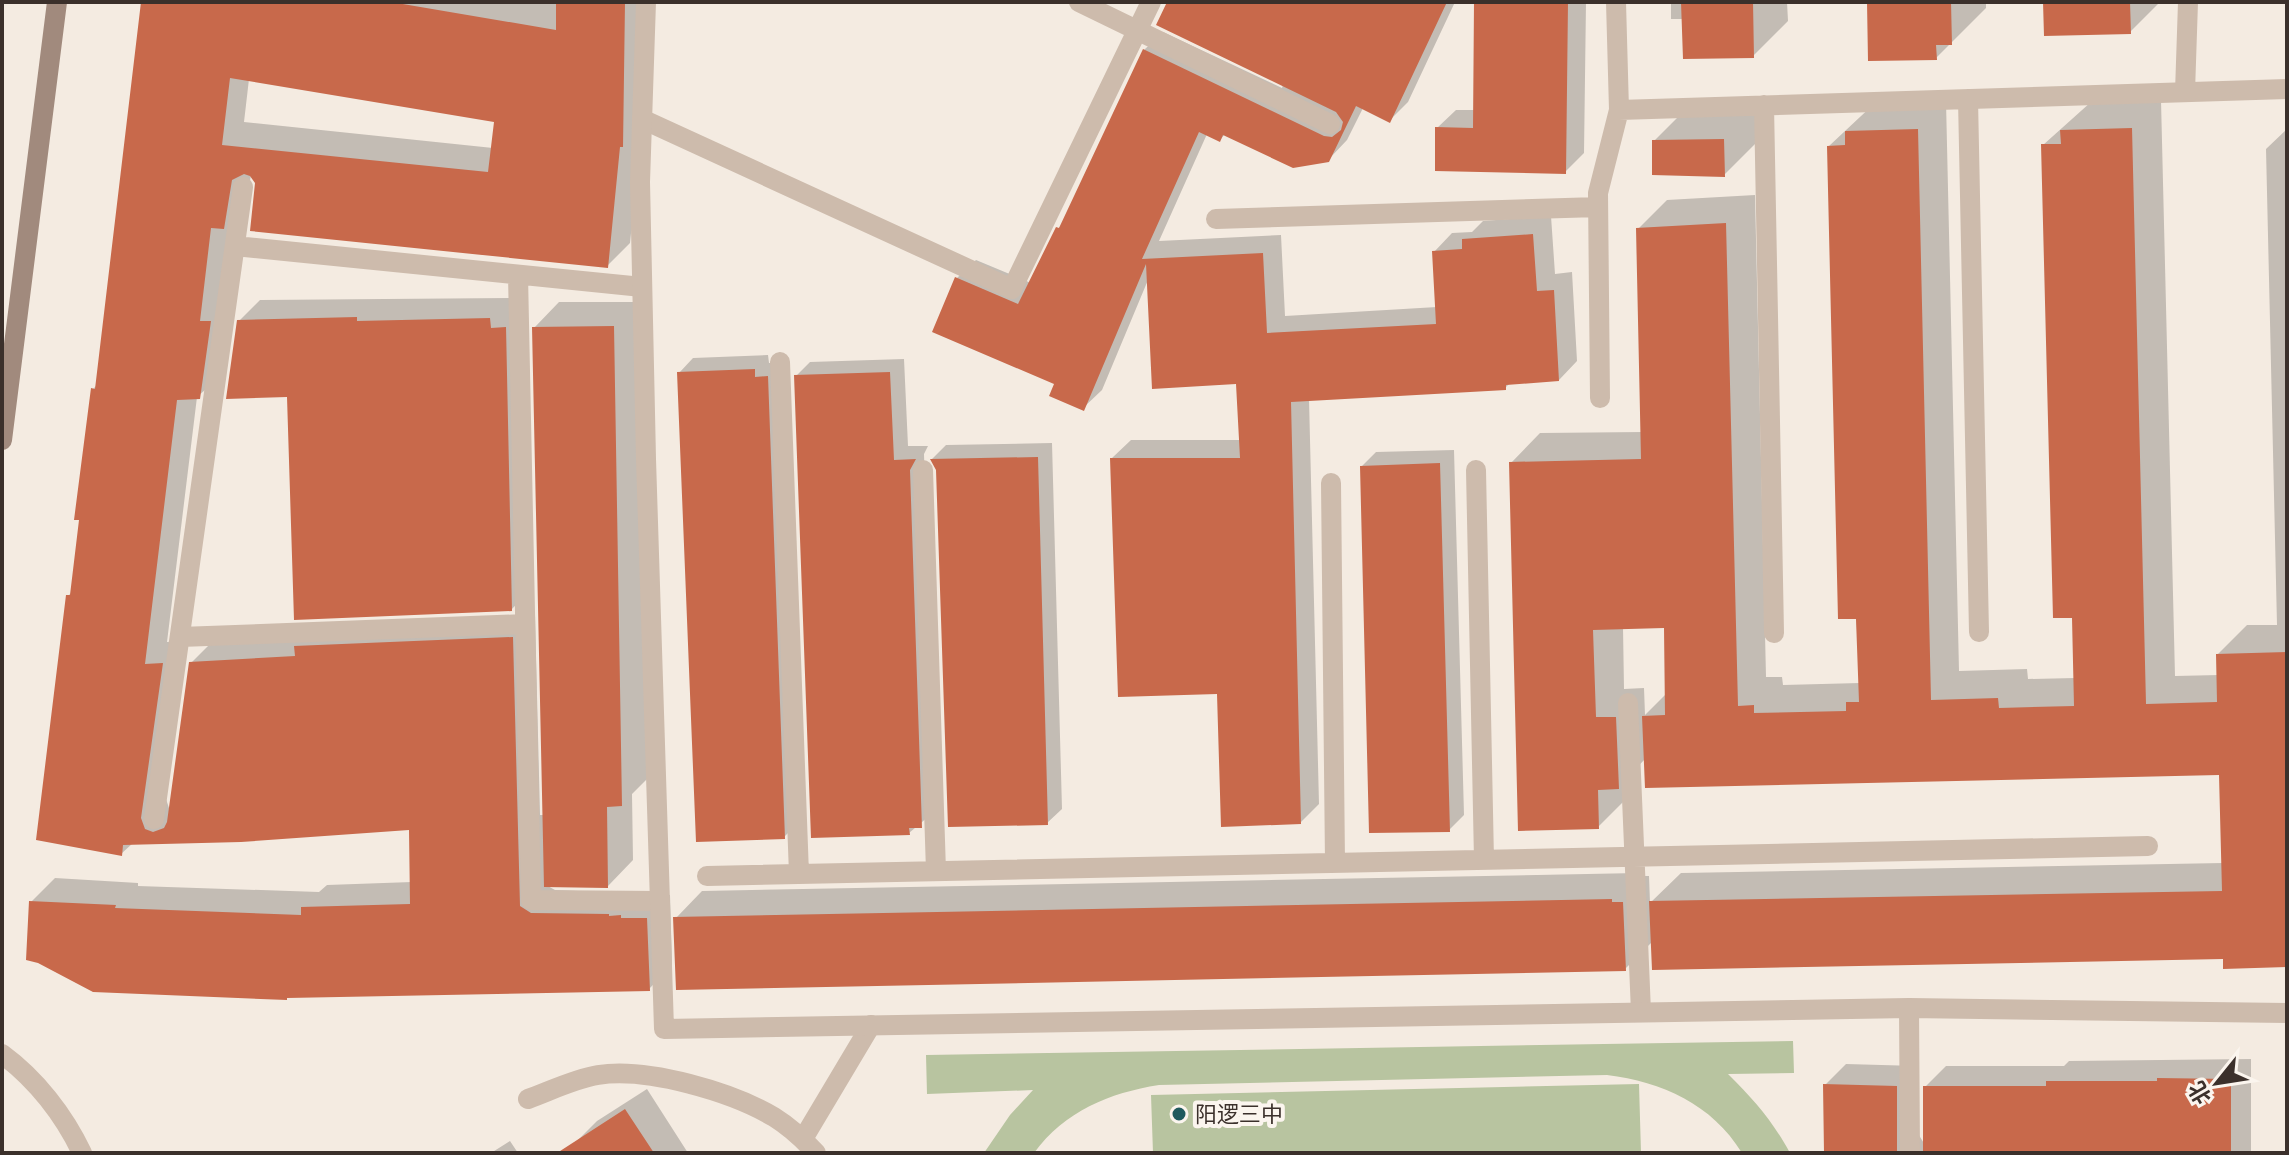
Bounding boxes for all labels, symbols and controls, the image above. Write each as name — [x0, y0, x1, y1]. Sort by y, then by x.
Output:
north arrow — [2177, 1043, 2257, 1123]
text: 北 — [2183, 1077, 2216, 1109]
place label: 阳逻三中 — [1195, 1101, 1283, 1127]
marker: 阳逻三中 — [1170, 1105, 1188, 1123]

